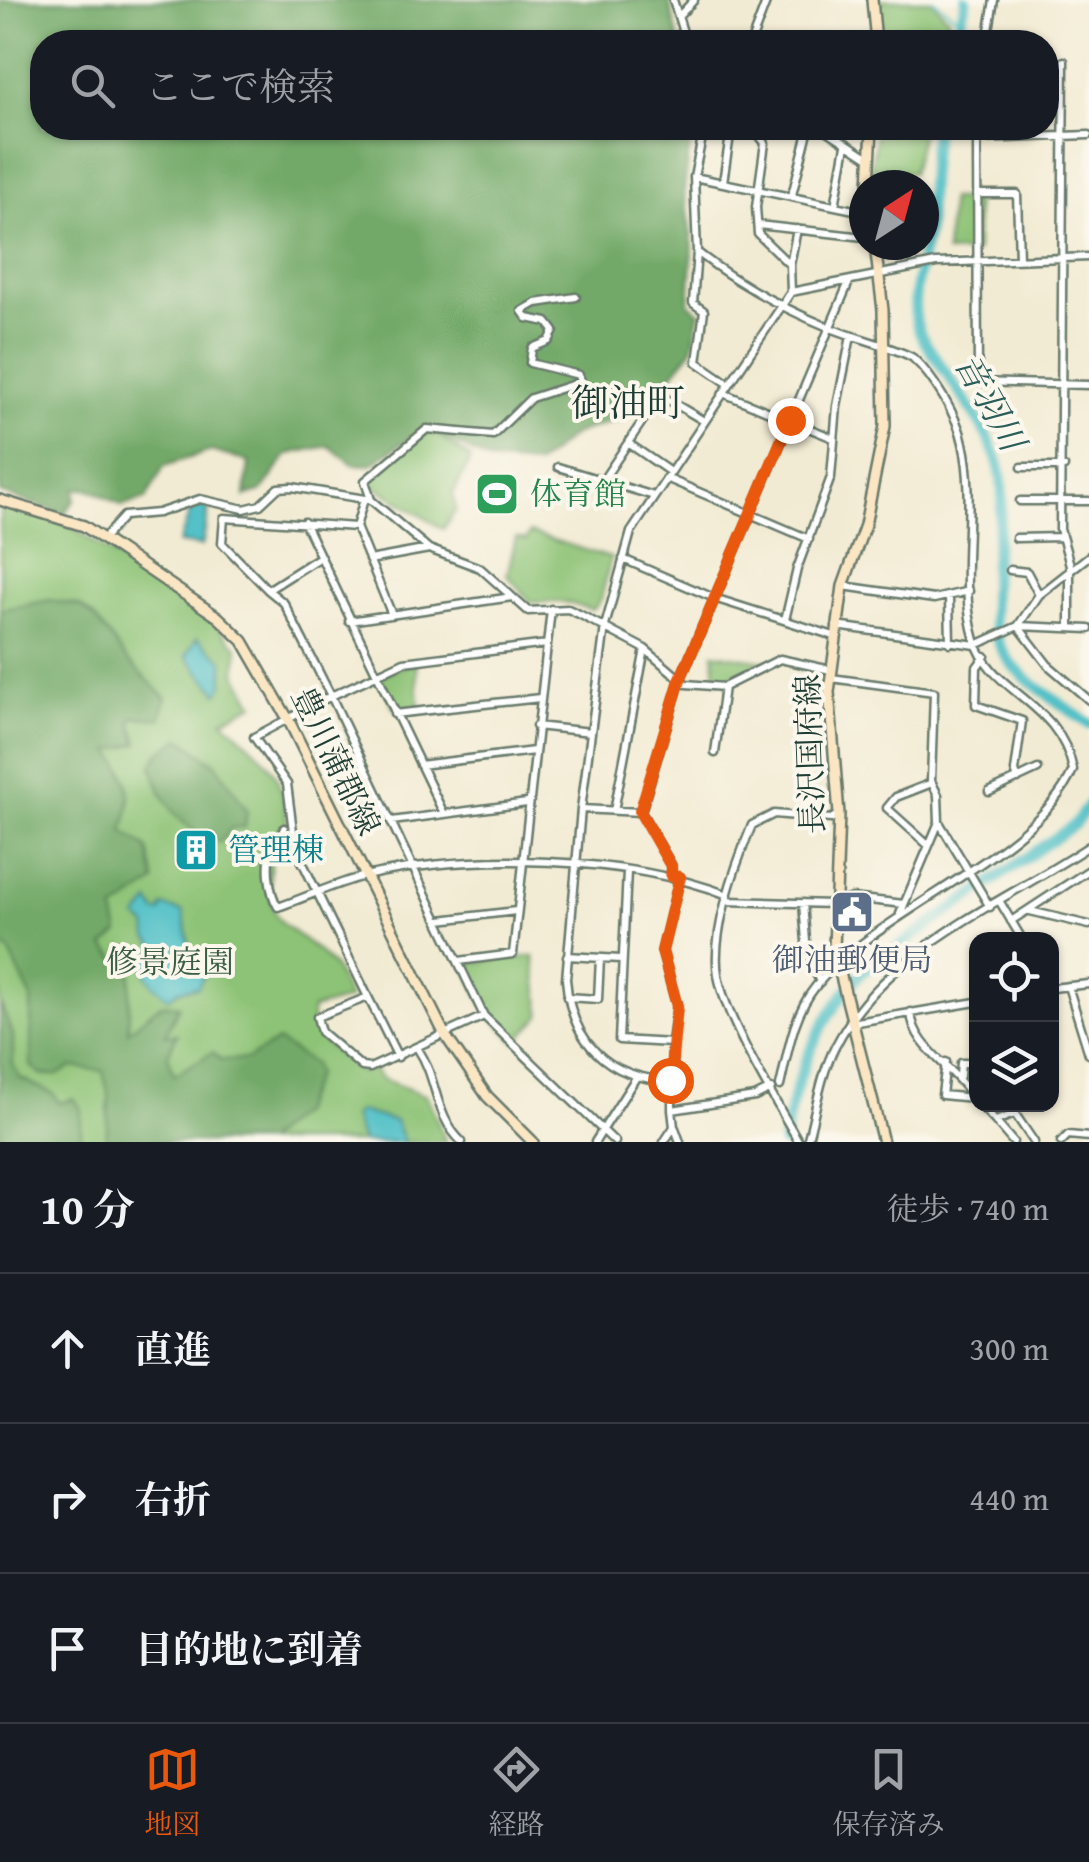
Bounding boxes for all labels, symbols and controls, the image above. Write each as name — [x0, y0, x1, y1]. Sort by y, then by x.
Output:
search box — [30, 30, 1059, 140]
icon: search — [65, 58, 120, 113]
text: ここで検索 — [145, 58, 335, 114]
north arrow — [849, 170, 939, 260]
water label: 音羽川 — [943, 343, 1040, 464]
district label: 御油町 — [571, 374, 685, 430]
route end — [768, 398, 814, 444]
place label: 体育館 — [530, 470, 626, 517]
sports icon: 体育館 — [474, 471, 520, 517]
street label: 長沢国府線 — [783, 673, 836, 835]
street label: 豊川蒲郡線 — [280, 679, 393, 843]
place label: 管理棟 — [228, 826, 324, 873]
building icon: 管理棟 — [173, 827, 219, 873]
public building icon: 御油郵便局 — [829, 889, 875, 935]
map controls — [969, 932, 1059, 1112]
button: locate — [969, 932, 1059, 1022]
place label: 御油郵便局 — [772, 936, 932, 983]
park label: 修景庭園 — [106, 938, 234, 985]
button: layers — [969, 1022, 1059, 1112]
route start — [648, 1058, 694, 1104]
text: 10 分 — [40, 1178, 135, 1239]
text: 徒歩 · 740 m — [886, 1185, 1049, 1232]
icon: ahead — [40, 1321, 95, 1376]
text: 直進 — [135, 1321, 211, 1377]
text: 300 m — [970, 1325, 1049, 1372]
icon: right — [40, 1471, 95, 1526]
text: 右折 — [135, 1471, 211, 1527]
text: 440 m — [970, 1475, 1049, 1522]
icon: arrive — [40, 1621, 95, 1676]
text: 目的地に到着 — [135, 1621, 363, 1677]
tab: 地図 — [144, 1742, 200, 1844]
tab: 経路 — [488, 1742, 545, 1844]
tab: 保存済み — [833, 1742, 945, 1844]

